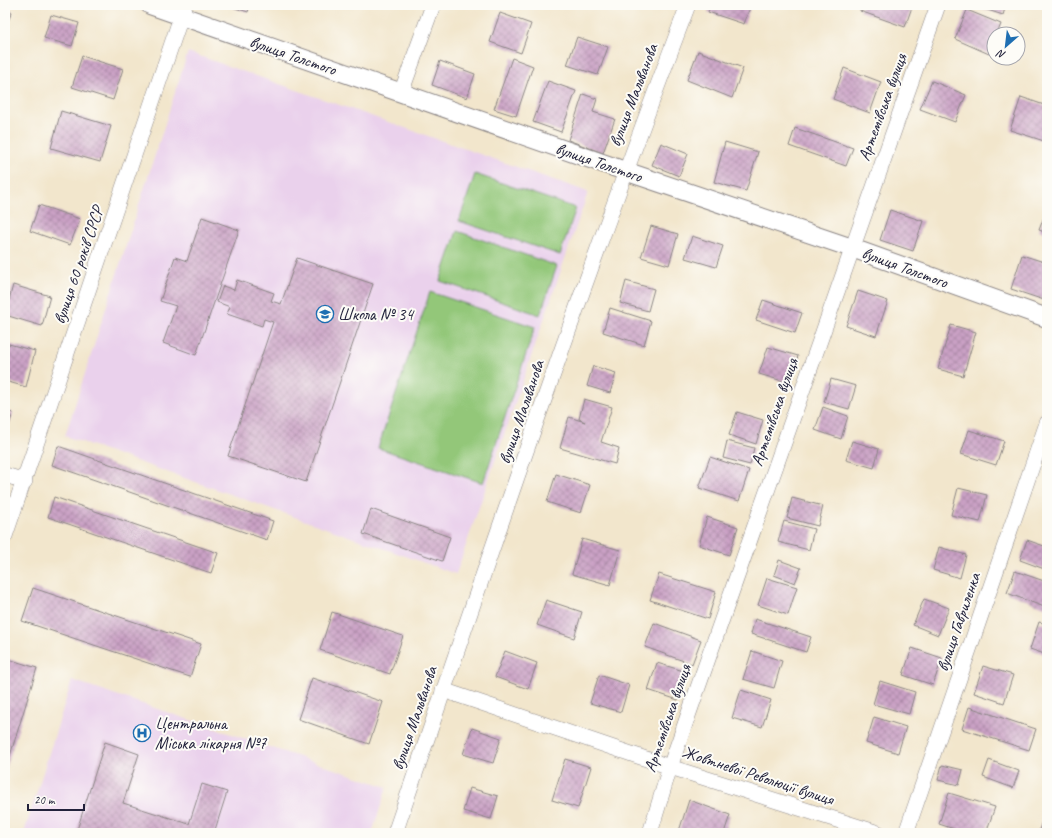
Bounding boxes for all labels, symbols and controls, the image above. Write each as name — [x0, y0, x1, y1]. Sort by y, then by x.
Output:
north arrow — [986, 26, 1026, 66]
street label: вулиця Толстого — [247, 31, 340, 80]
street label: вулиця Мальванова — [604, 39, 663, 149]
text: N — [993, 46, 1008, 63]
street label: Артемівська вулиця — [853, 50, 912, 164]
street label: вулиця Толстого — [553, 138, 646, 187]
street label: вулиця 60 років СРСР — [49, 202, 109, 327]
street label: вулиця Толстого — [859, 242, 952, 293]
school or university icon: Школа № 34 — [315, 304, 335, 324]
place label: Школа № 34 — [338, 304, 415, 325]
street label: Артемівська вулиця — [746, 355, 803, 469]
street label: вулиця Мальванова — [494, 356, 550, 467]
street label: вулиця Гавриленка — [932, 569, 986, 674]
street label: Артемівська вулиця — [639, 661, 696, 775]
street label: вулиця Мальванова — [387, 662, 443, 773]
place label: Центральна Міська лікарня №7 — [155, 713, 268, 754]
hospital icon: Центральна Міська лікарня №7 — [132, 723, 152, 743]
street label: Жовтневої Революції вулиця — [679, 741, 837, 810]
scale bar — [28, 786, 84, 812]
text: 20 m — [34, 792, 56, 808]

